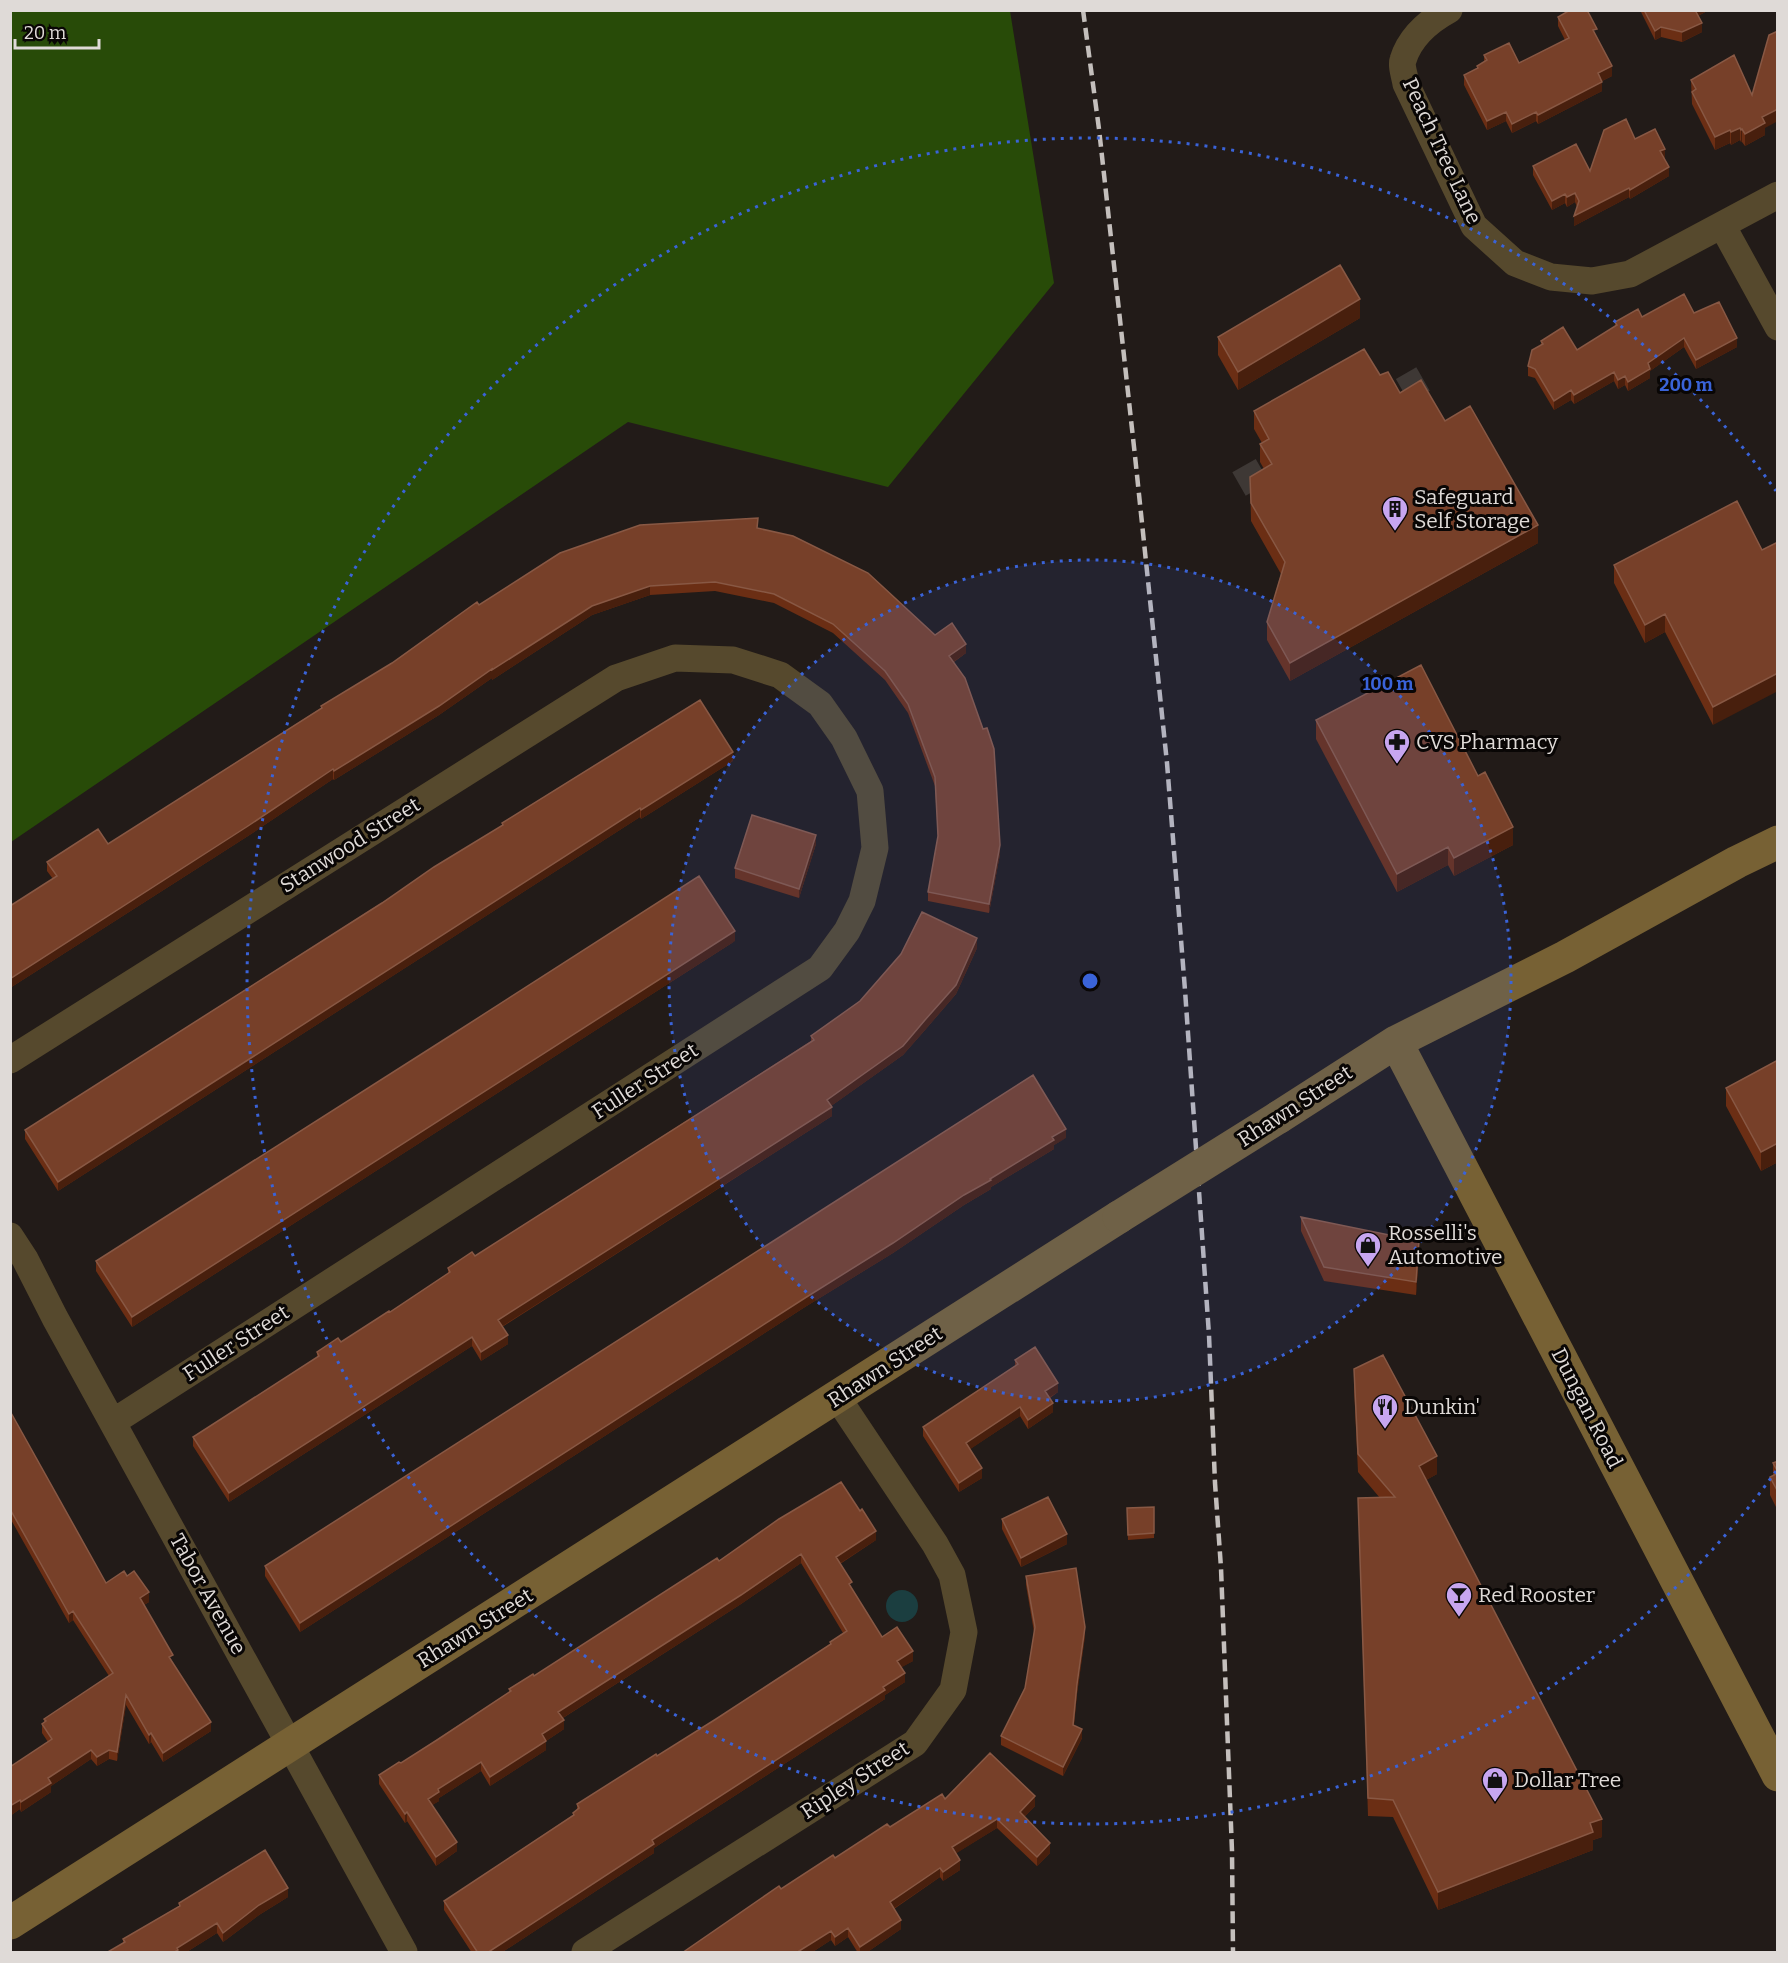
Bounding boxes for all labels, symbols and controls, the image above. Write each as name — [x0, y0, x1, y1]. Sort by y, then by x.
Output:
scale bar — [15, 12, 99, 50]
text: 20 m — [24, 22, 66, 44]
street label: Peach Tree Lane — [1397, 74, 1487, 228]
text: 200 m — [1659, 374, 1713, 396]
place label: Safeguard Self Storage — [1414, 484, 1530, 534]
building icon: Safeguard Self Storage — [1380, 494, 1410, 532]
text: 100 m — [1362, 673, 1414, 695]
pharmacy icon: CVS Pharmacy — [1382, 727, 1412, 765]
place label: CVS Pharmacy — [1416, 729, 1559, 755]
street label: Stanwood Street — [275, 791, 425, 899]
centre of rings — [1080, 971, 1100, 991]
street label: Fuller Street — [587, 1037, 703, 1125]
street label: Rhawn Street — [1233, 1059, 1357, 1153]
place label: Rosselli's Automotive — [1388, 1220, 1502, 1270]
shop icon: Rosselli's Automotive — [1353, 1230, 1383, 1268]
street label: Fuller Street — [178, 1299, 294, 1387]
street label: Rhawn Street — [823, 1320, 947, 1414]
street label: Dungan Road — [1546, 1344, 1628, 1472]
restaurant icon: Dunkin' — [1370, 1392, 1400, 1430]
place label: Dunkin' — [1404, 1394, 1480, 1420]
street label: Tabor Avenue — [164, 1529, 252, 1659]
bar icon: Red Rooster — [1444, 1580, 1474, 1618]
street label: Rhawn Street — [412, 1582, 538, 1674]
place label: Red Rooster — [1478, 1582, 1595, 1608]
street label: Ripley Street — [796, 1735, 914, 1825]
shop icon: Dollar Tree — [1480, 1765, 1510, 1803]
place label: Dollar Tree — [1514, 1767, 1621, 1793]

